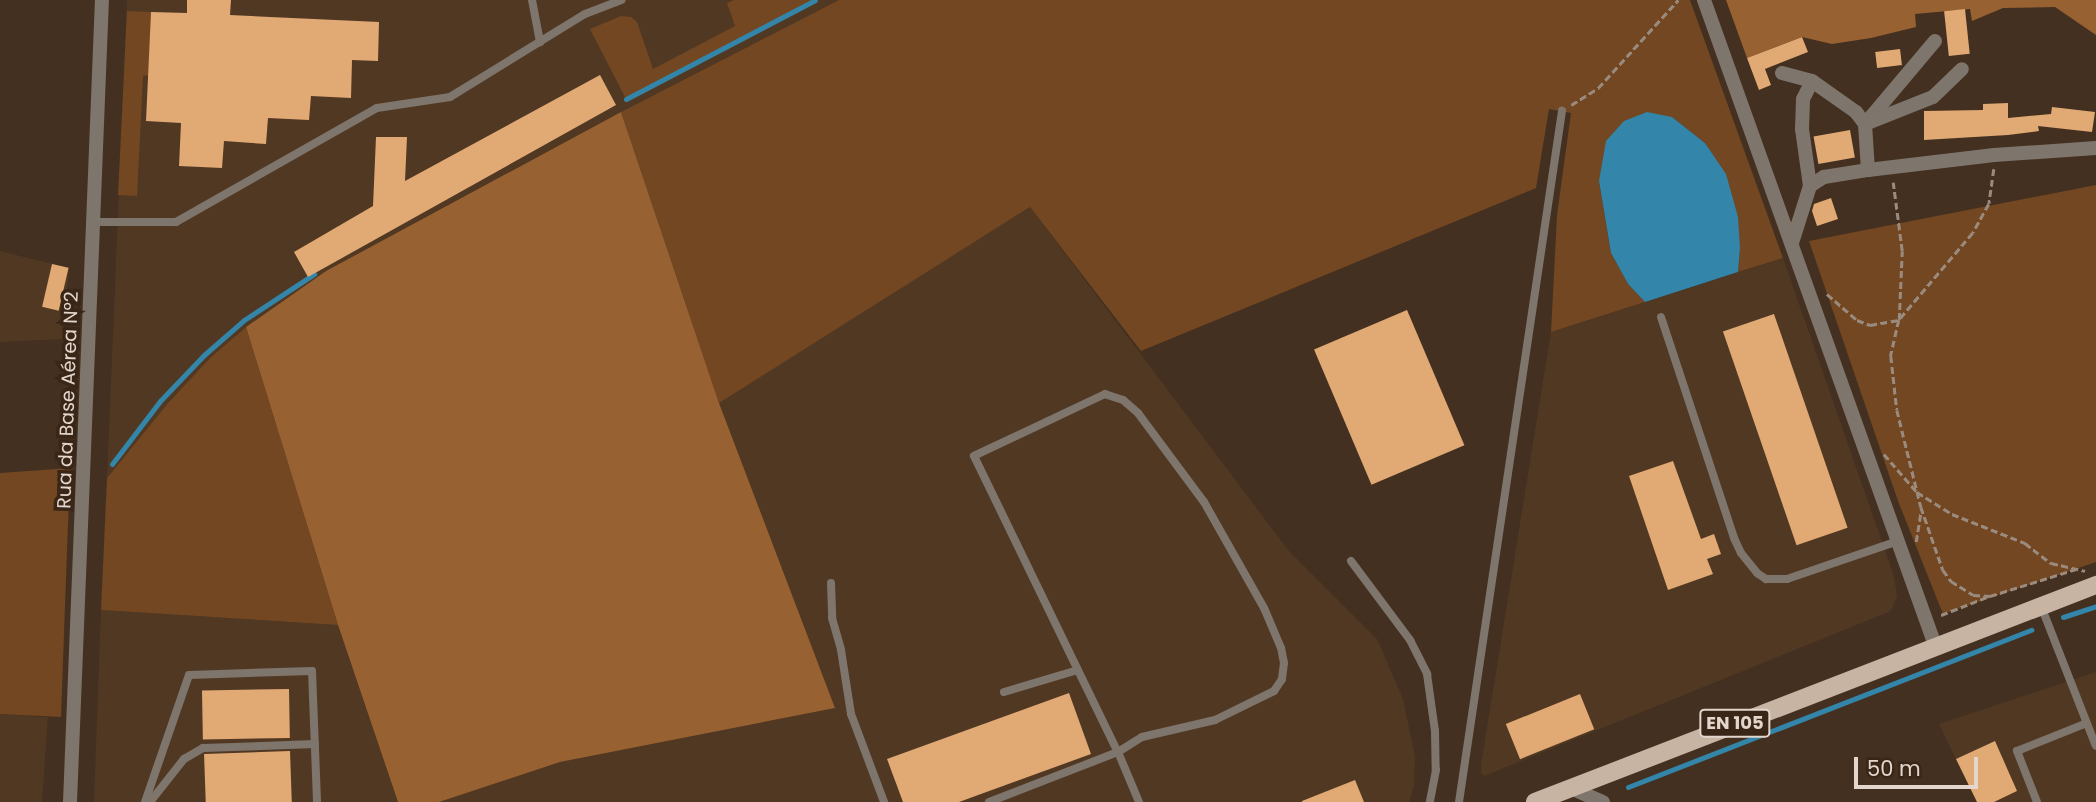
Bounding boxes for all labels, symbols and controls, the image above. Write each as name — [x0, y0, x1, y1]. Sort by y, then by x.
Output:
street label: Rua da Base Aérea Nº2 — [53, 291, 83, 509]
road number: EN 105 — [1698, 708, 1772, 738]
scale bar — [1858, 742, 1982, 786]
text: 50 m — [1867, 754, 1921, 783]

